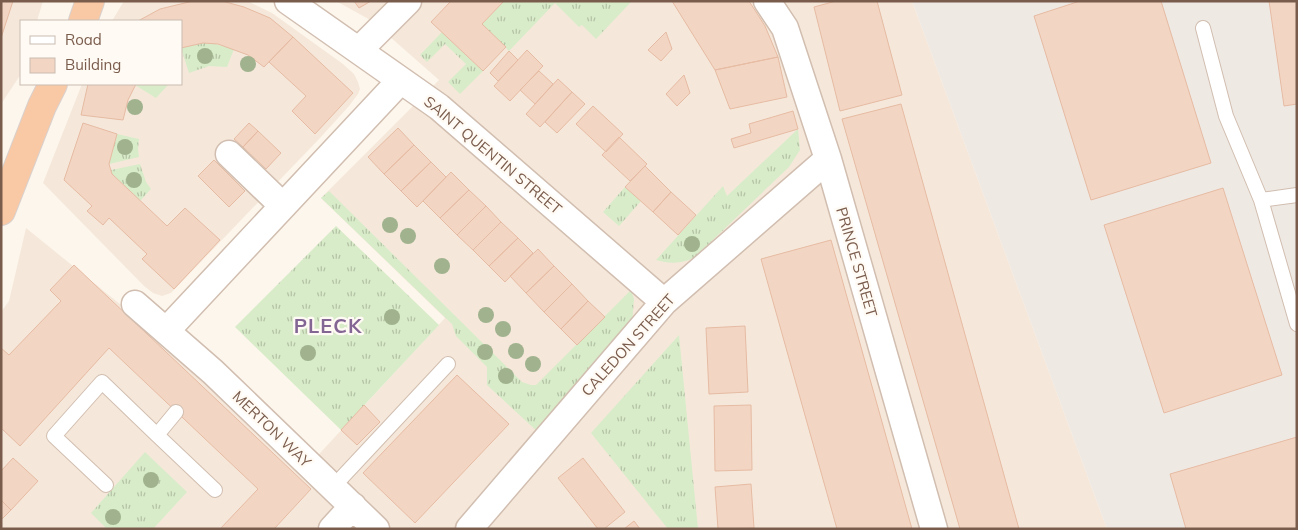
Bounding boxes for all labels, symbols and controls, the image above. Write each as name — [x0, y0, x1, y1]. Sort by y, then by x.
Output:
legend — [20, 20, 182, 85]
text: Road — [65, 30, 102, 49]
text: Building — [65, 55, 121, 74]
street label: SAINT QUENTIN STREET — [420, 92, 566, 218]
street label: PRINCE STREET — [832, 205, 882, 319]
street label: CALEDON STREET — [577, 290, 679, 400]
district label: PLECK — [294, 313, 362, 338]
street label: MERTON WAY — [229, 387, 316, 472]

